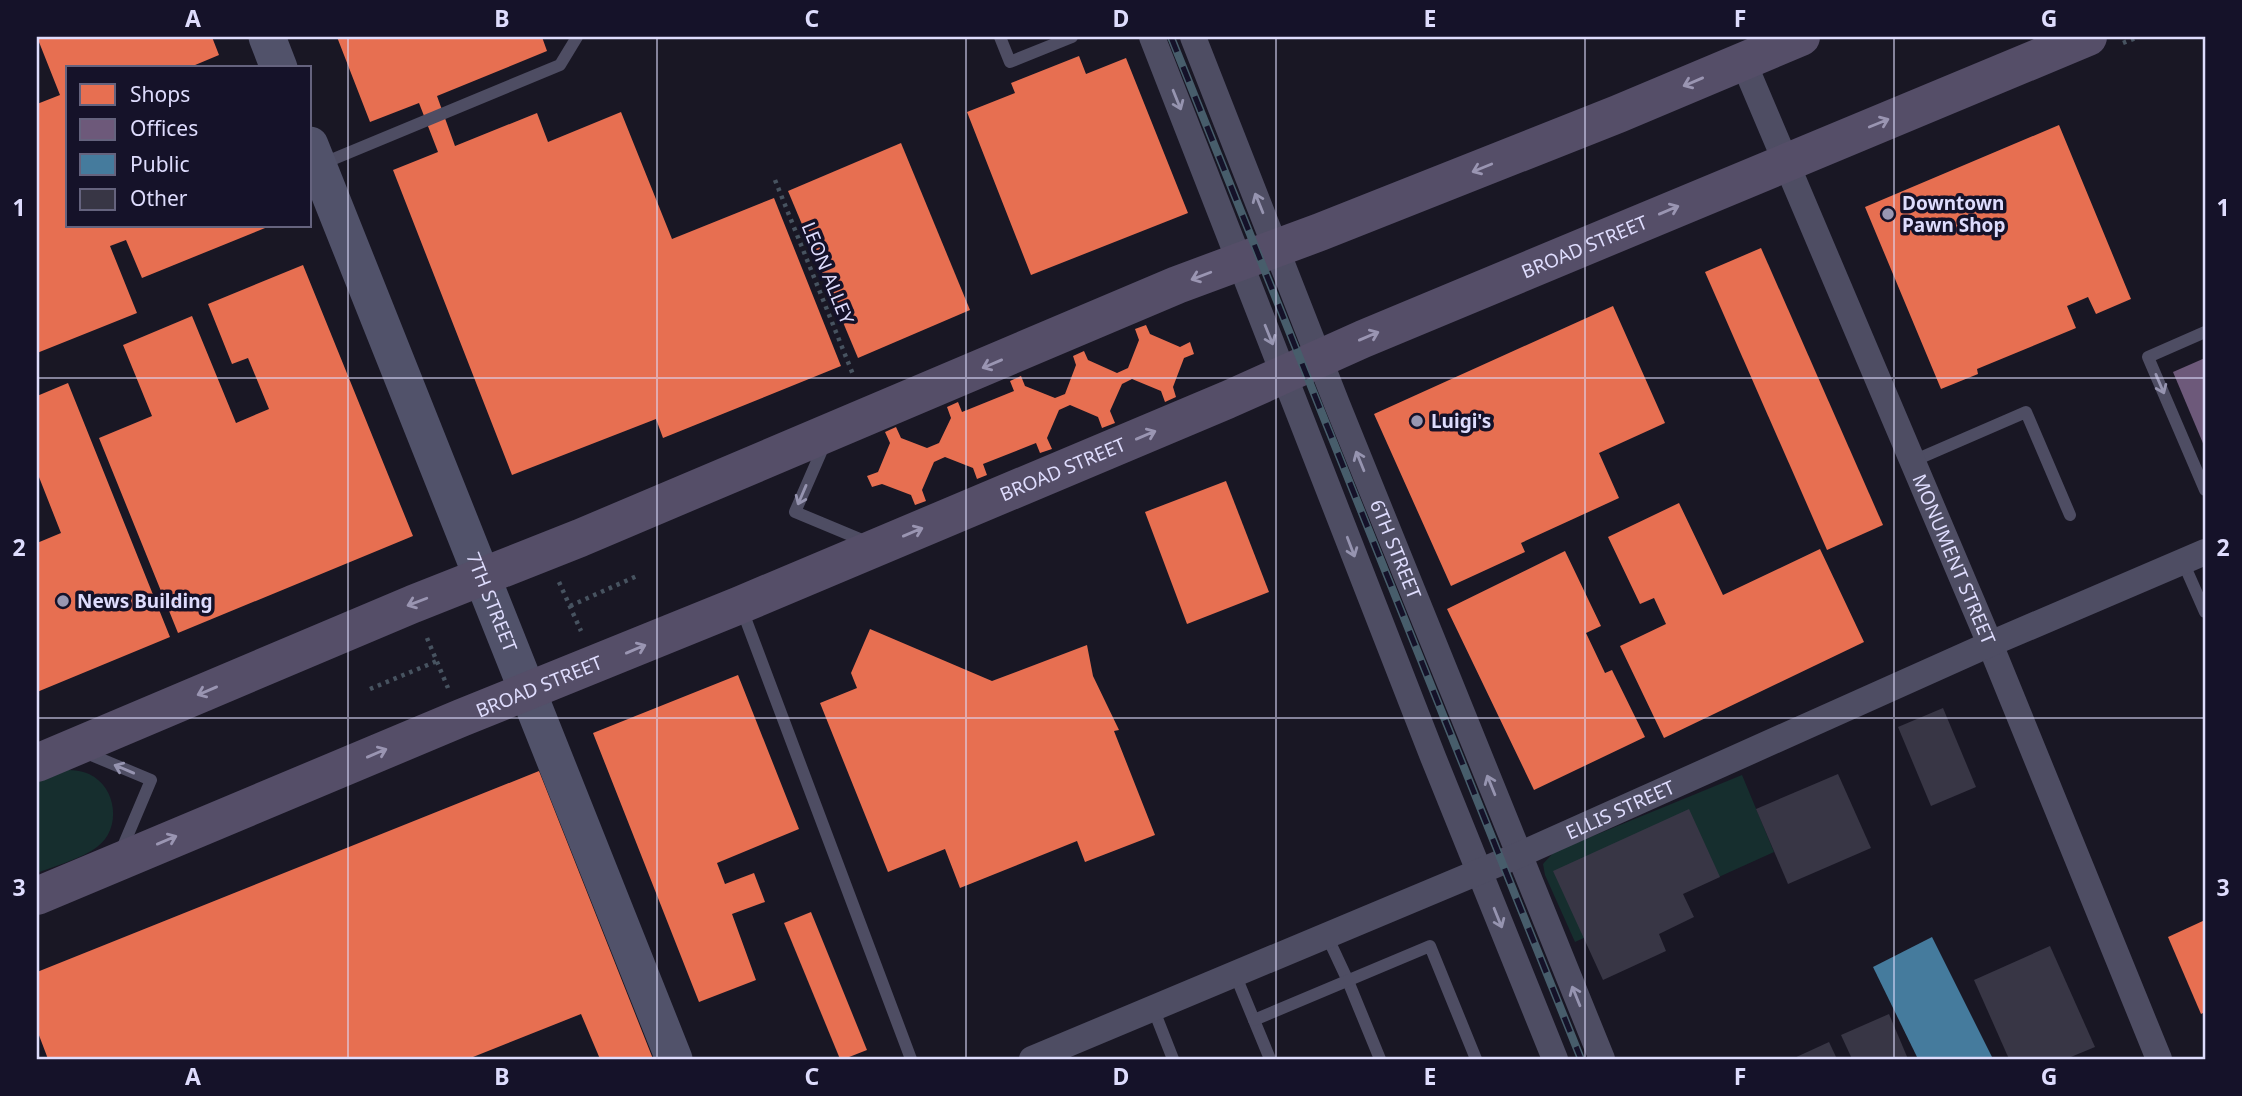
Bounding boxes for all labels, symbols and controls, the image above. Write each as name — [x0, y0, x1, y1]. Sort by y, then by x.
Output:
text: A — [185, 2, 201, 34]
text: B — [494, 2, 510, 34]
text: C — [805, 2, 820, 34]
text: D — [1113, 2, 1129, 34]
text: E — [1424, 2, 1436, 34]
text: F — [1734, 2, 1746, 34]
text: G — [2041, 2, 2057, 34]
legend — [66, 66, 312, 228]
one-way arrow — [1683, 77, 1705, 90]
text: Shops — [130, 80, 190, 108]
one-way arrow — [1172, 89, 1185, 111]
text: Offices — [130, 114, 198, 142]
one-way arrow — [1868, 115, 1890, 128]
text: Public — [130, 150, 190, 178]
one-way arrow — [1472, 162, 1494, 175]
text: Other — [130, 184, 188, 212]
place label: Downtown Pawn Shop — [1902, 190, 2005, 238]
text: 1 — [12, 191, 26, 223]
text: 1 — [2216, 191, 2230, 223]
one-way arrow — [1252, 193, 1265, 214]
one-way arrow — [1658, 203, 1680, 216]
marker: Downtown Pawn Shop — [1880, 206, 1896, 222]
street label: BROAD STREET — [1517, 209, 1652, 285]
street label: LEON ALLEY — [796, 218, 860, 328]
one-way arrow — [1191, 270, 1213, 283]
one-way arrow — [1263, 324, 1276, 345]
one-way arrow — [1358, 329, 1379, 342]
one-way arrow — [981, 358, 1003, 371]
one-way arrow — [2154, 373, 2167, 395]
place label: Luigi's — [1431, 408, 1491, 434]
marker: Luigi's — [1409, 413, 1425, 429]
one-way arrow — [1134, 427, 1156, 440]
street label: BROAD STREET — [996, 431, 1130, 507]
one-way arrow — [1353, 450, 1366, 472]
street label: MONUMENT STREET — [1906, 470, 2002, 649]
one-way arrow — [795, 484, 808, 506]
street label: 6TH STREET — [1364, 496, 1428, 603]
one-way arrow — [902, 525, 924, 538]
text: 2 — [12, 531, 26, 563]
text: 2 — [2216, 531, 2230, 563]
one-way arrow — [1346, 536, 1358, 557]
street label: 7TH STREET — [461, 548, 524, 656]
place label: News Building — [77, 588, 213, 614]
marker: News Building — [55, 593, 71, 609]
one-way arrow — [407, 597, 428, 610]
one-way arrow — [624, 641, 646, 654]
street label: BROAD STREET — [472, 649, 606, 724]
one-way arrow — [197, 685, 219, 698]
one-way arrow — [366, 746, 388, 759]
one-way arrow — [114, 761, 136, 774]
street label: ELLIS STREET — [1562, 774, 1679, 845]
one-way arrow — [1483, 775, 1496, 797]
one-way arrow — [156, 833, 178, 846]
text: 3 — [12, 871, 26, 903]
text: 3 — [2216, 871, 2230, 903]
one-way arrow — [1493, 906, 1506, 928]
one-way arrow — [1569, 986, 1582, 1007]
text: A — [185, 1060, 201, 1092]
text: B — [494, 1060, 510, 1092]
text: C — [805, 1060, 820, 1092]
text: D — [1113, 1060, 1129, 1092]
text: E — [1424, 1060, 1436, 1092]
text: F — [1734, 1060, 1746, 1092]
text: G — [2041, 1060, 2057, 1092]

